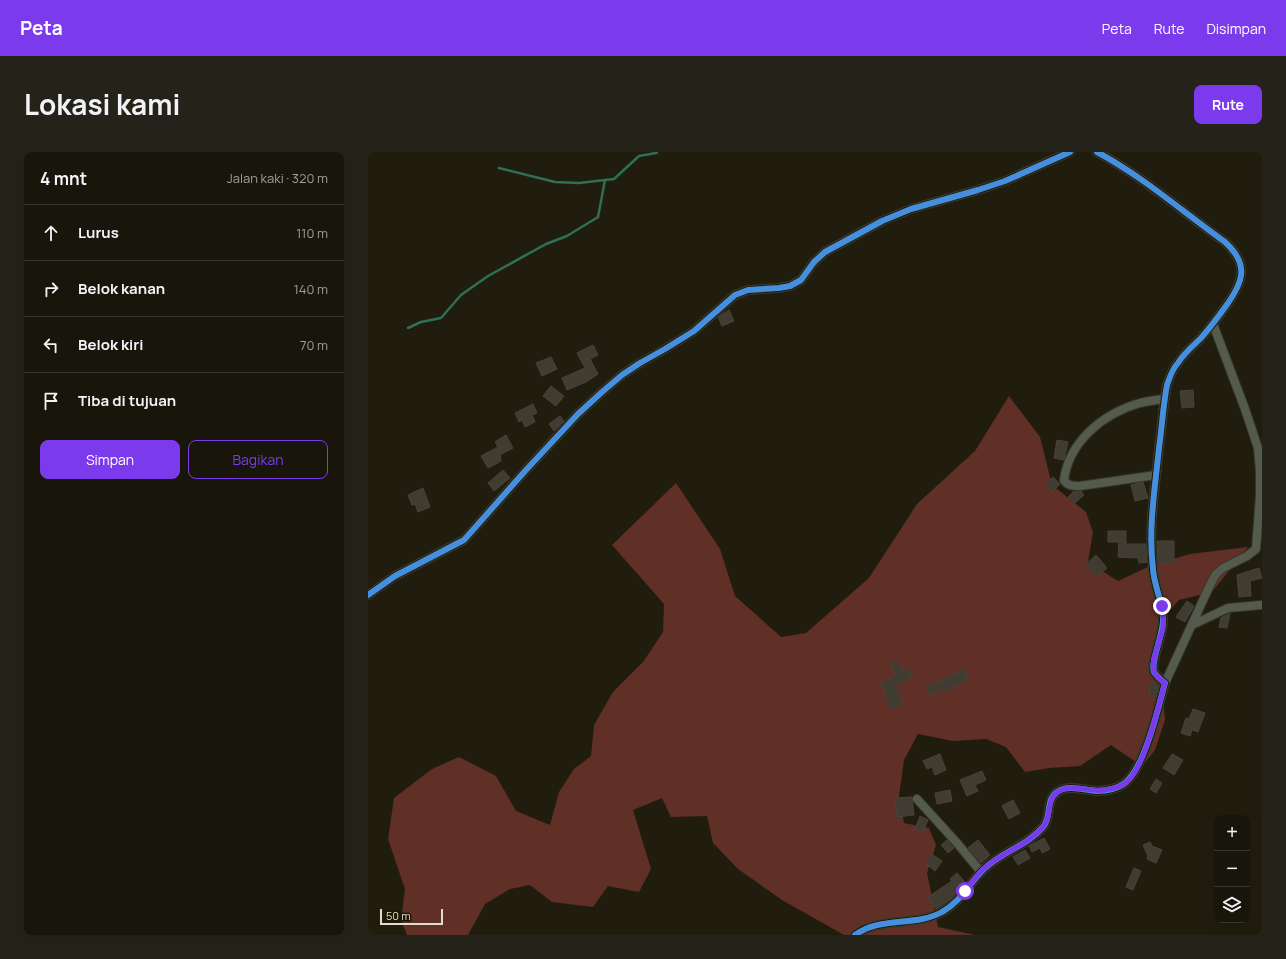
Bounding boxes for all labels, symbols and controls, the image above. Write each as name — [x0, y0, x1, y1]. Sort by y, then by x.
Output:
text: Peta — [20, 15, 63, 41]
text: Peta — [1102, 19, 1132, 38]
text: Rute — [1154, 19, 1184, 38]
text: Disimpan — [1206, 19, 1266, 38]
text: Lokasi kami — [24, 85, 180, 123]
button: Rute — [1194, 85, 1262, 124]
text: 4 mnt — [40, 167, 87, 190]
text: Jalan kaki · 320 m — [227, 169, 328, 187]
icon: ahead — [40, 222, 62, 244]
text: Lurus — [78, 222, 119, 243]
text: 110 m — [296, 224, 328, 242]
icon: right — [40, 278, 62, 300]
text: Belok kanan — [78, 278, 165, 299]
text: 140 m — [294, 280, 328, 298]
icon: left — [40, 334, 62, 356]
text: Belok kiri — [78, 334, 144, 355]
text: 70 m — [300, 336, 328, 354]
icon: arrive — [40, 390, 62, 412]
text: Tiba di tujuan — [78, 390, 176, 411]
button: Simpan — [40, 440, 180, 479]
button: Bagikan — [188, 440, 328, 479]
route end — [1153, 597, 1171, 615]
map controls — [1214, 815, 1250, 923]
button: + — [1214, 815, 1250, 851]
button: − — [1214, 851, 1250, 887]
route start — [956, 882, 974, 900]
button: layers — [1214, 887, 1250, 923]
scale bar — [380, 907, 443, 926]
text: 50 m — [386, 908, 411, 923]

